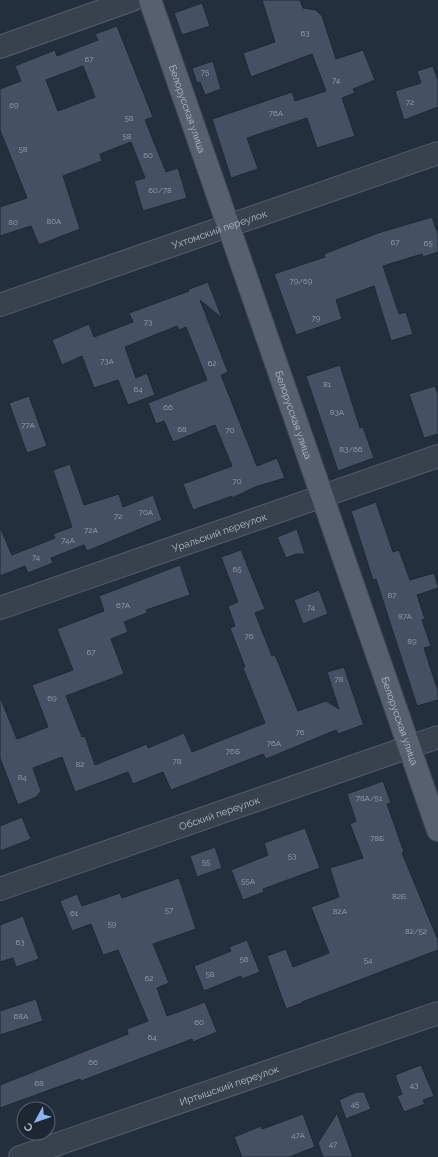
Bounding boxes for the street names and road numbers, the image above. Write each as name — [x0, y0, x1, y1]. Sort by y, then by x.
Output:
street label: Белорусская улица — [167, 63, 208, 154]
street label: Ухтомский переулок — [170, 207, 268, 251]
street label: Белорусская улица — [274, 369, 314, 460]
street label: Уральский переулок — [170, 510, 268, 553]
street label: Белорусская улица — [380, 675, 421, 766]
street label: Обский переулок — [177, 794, 261, 832]
street label: Иртышский переулок — [178, 1063, 280, 1107]

